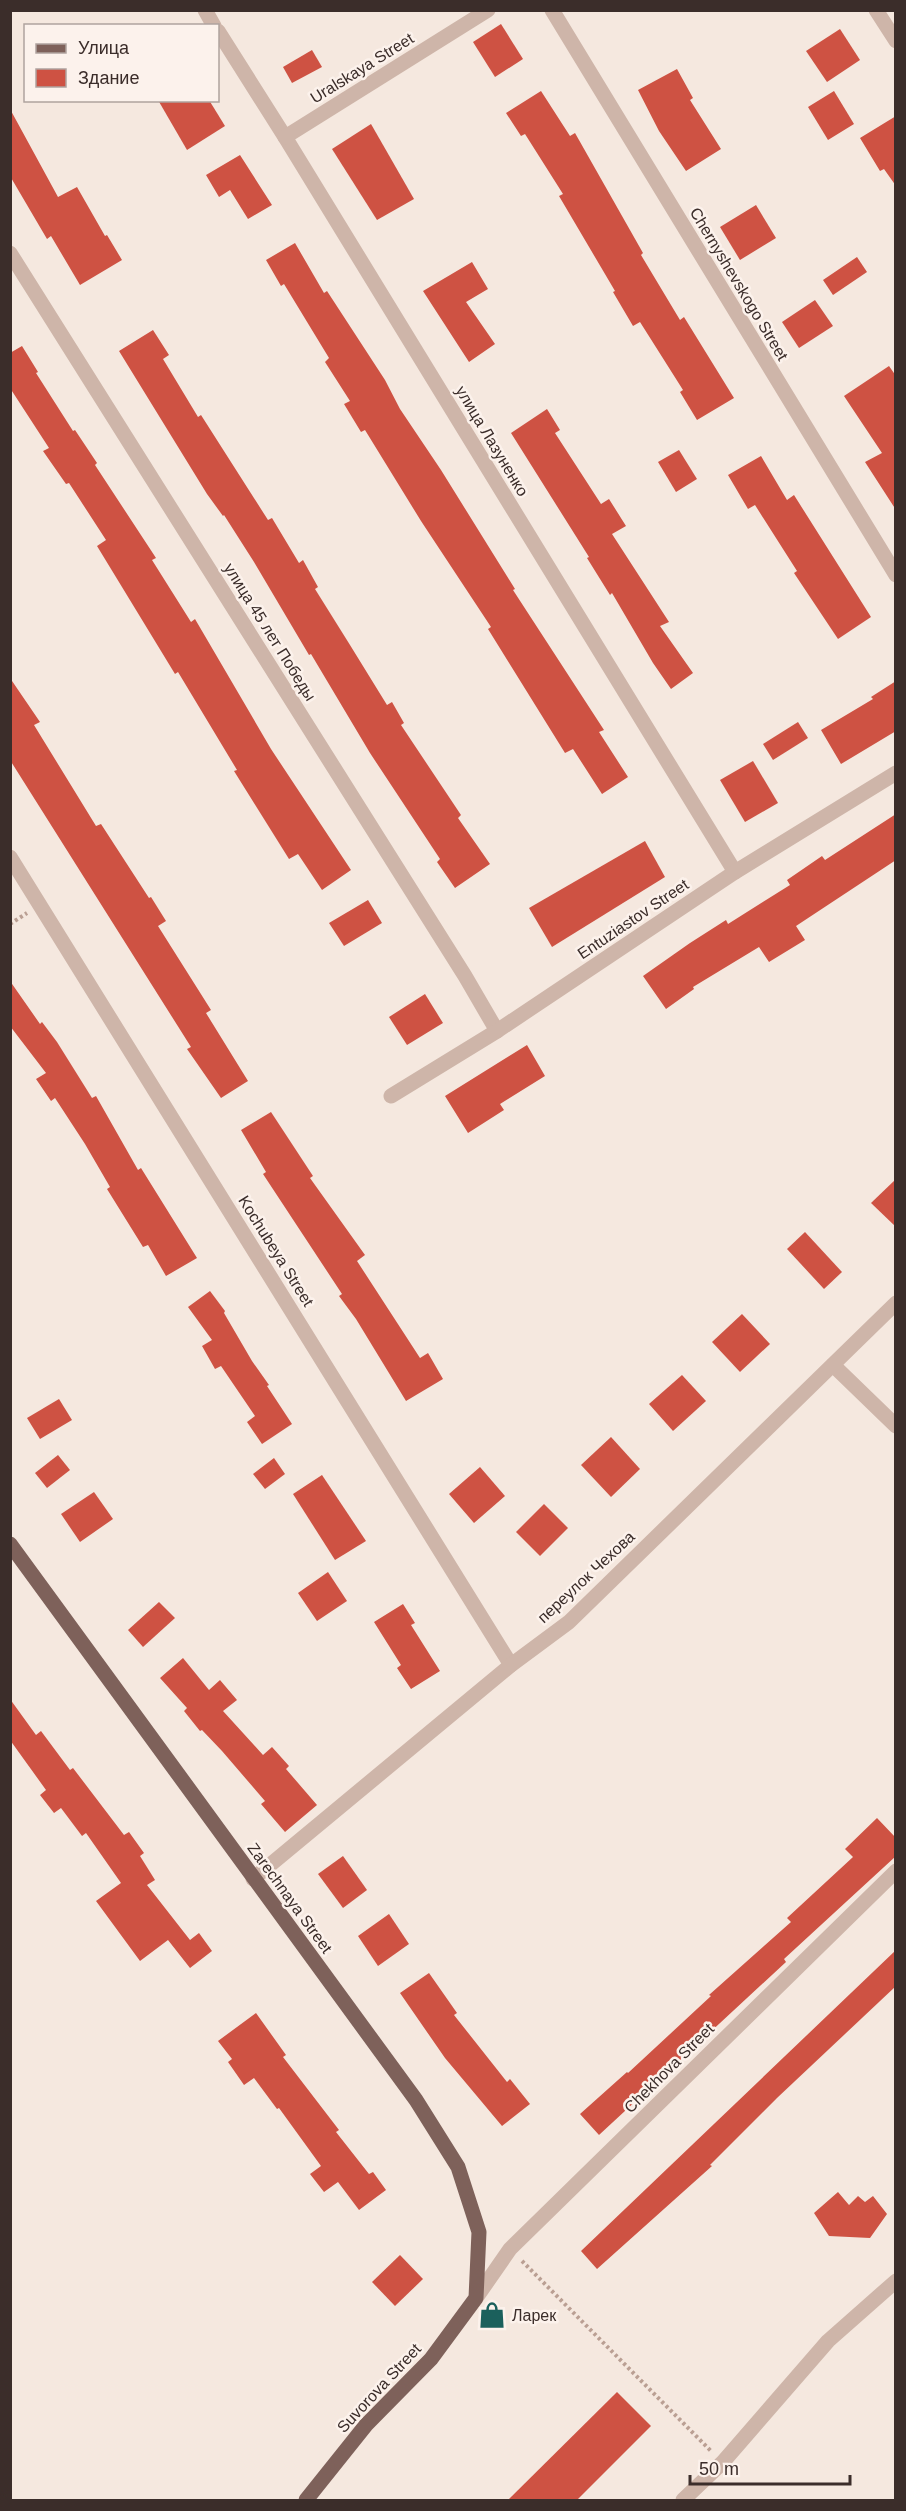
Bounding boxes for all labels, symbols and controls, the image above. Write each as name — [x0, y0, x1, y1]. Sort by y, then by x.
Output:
legend — [24, 24, 219, 102]
street label: Uralskaya Street — [307, 29, 417, 107]
text: Улица — [78, 38, 130, 58]
text: Здание — [78, 68, 139, 88]
street label: Chernyshevskogo Street — [687, 205, 792, 364]
street label: улица Лазуненко — [452, 383, 532, 499]
street label: улица 45 лет Победы — [221, 560, 319, 704]
street label: Entuziastov Street — [574, 875, 692, 962]
street label: Kochubeya Street — [235, 1193, 317, 1310]
street label: переулок Чехова — [534, 1528, 638, 1626]
street label: Zarechnaya Street — [244, 1840, 336, 1957]
street label: Chekhova Street — [621, 2019, 718, 2116]
shop icon: Ларек — [477, 2300, 507, 2330]
place label: Ларек — [512, 2307, 557, 2324]
street label: Suvorova Street — [334, 2340, 425, 2436]
scale bar — [690, 2448, 850, 2486]
text: 50 m — [699, 2459, 739, 2479]

